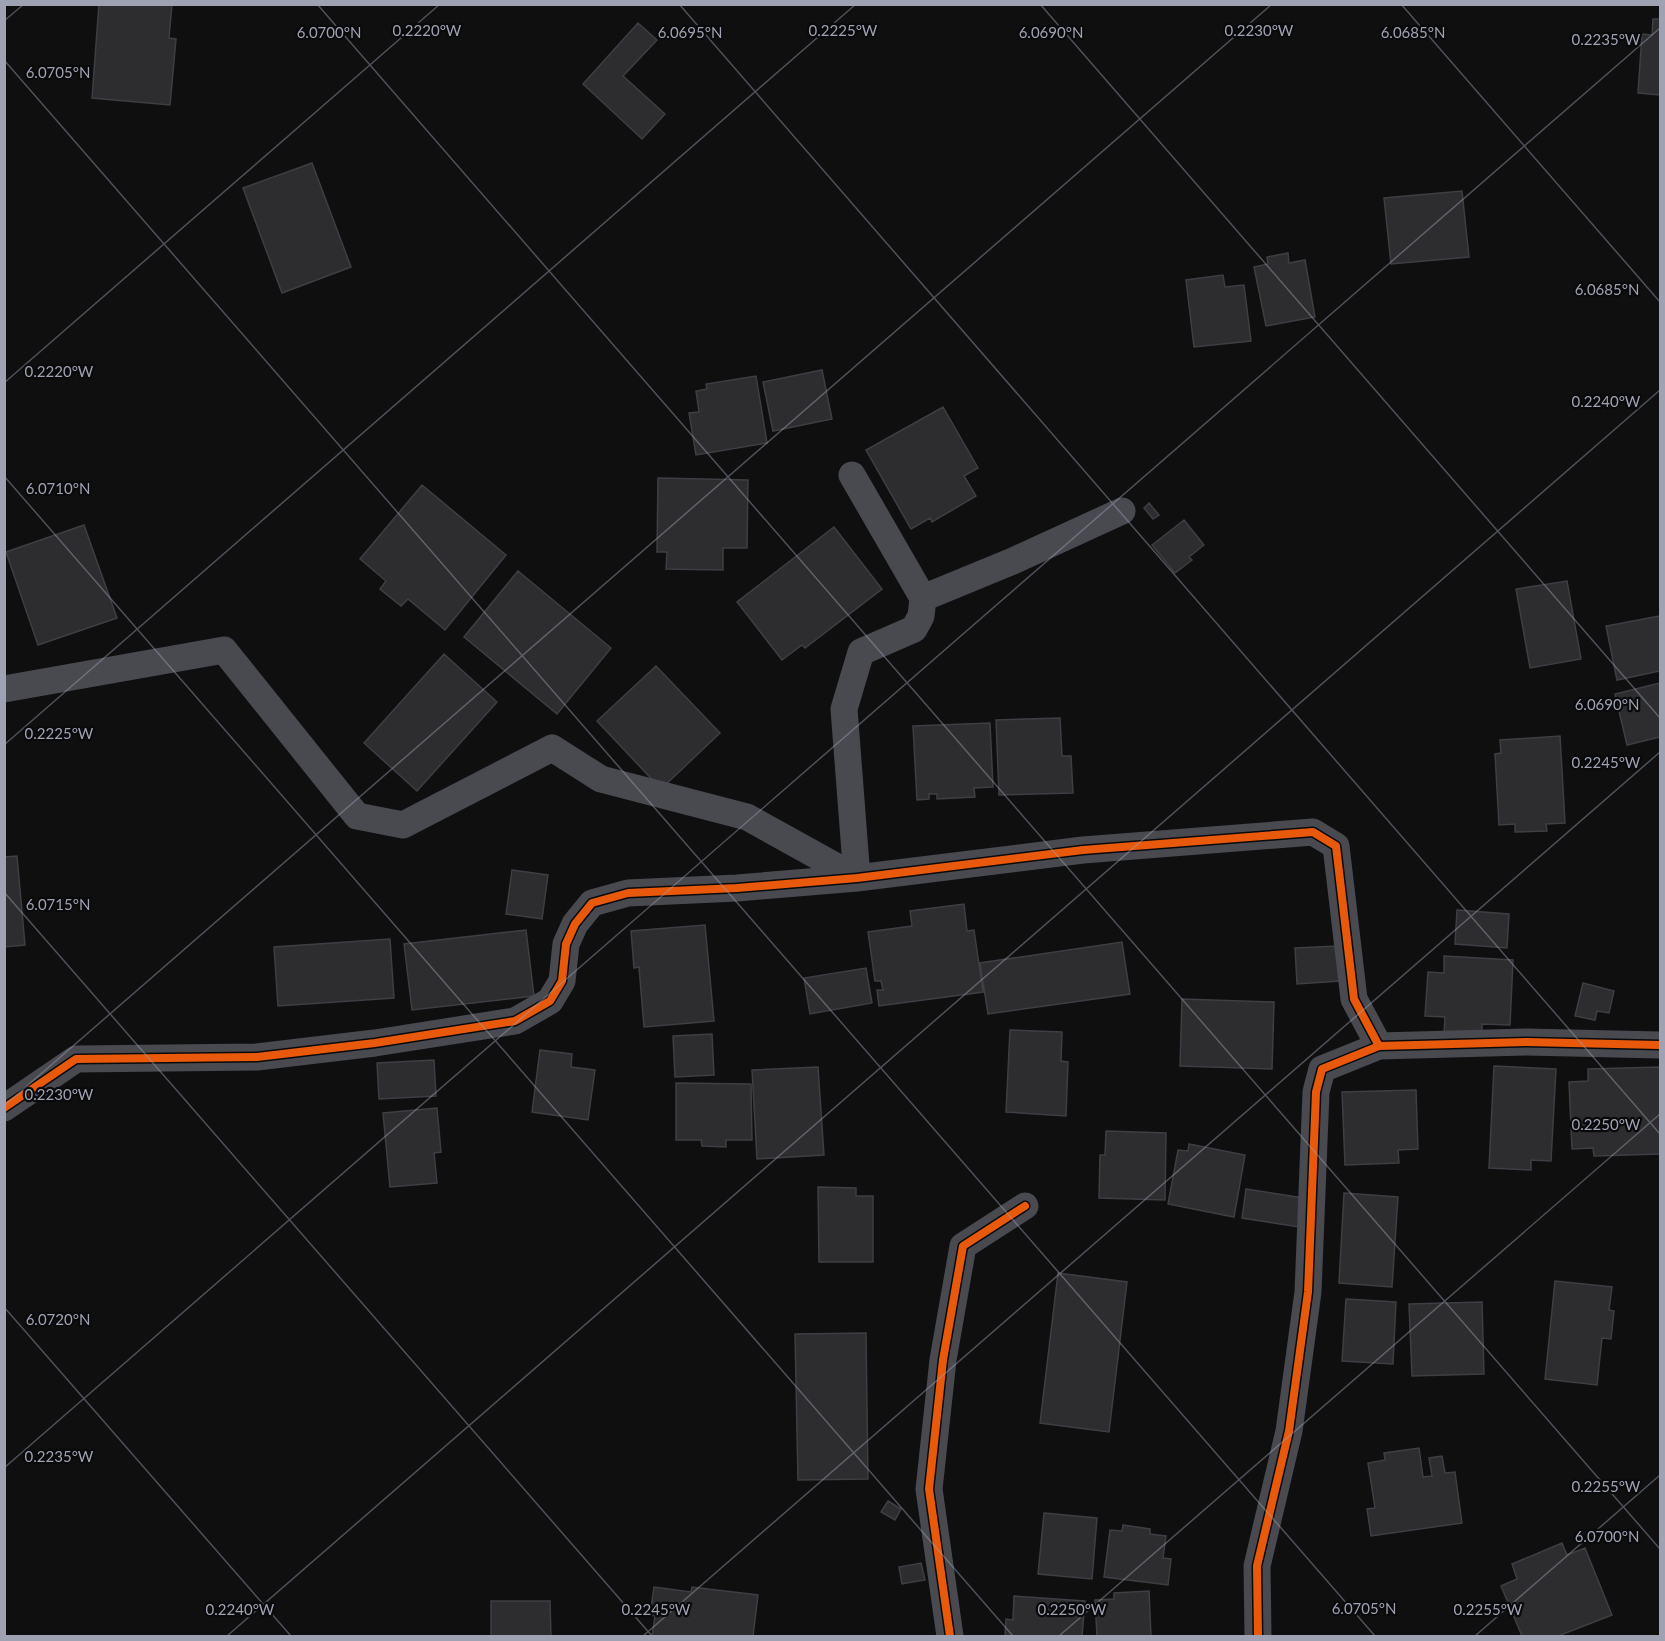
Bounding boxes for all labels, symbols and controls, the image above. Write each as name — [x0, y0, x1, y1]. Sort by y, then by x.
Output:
text: 0.2220°W — [393, 21, 462, 39]
text: 0.2225°W — [809, 21, 878, 39]
text: 0.2230°W — [1225, 21, 1294, 39]
text: 6.0700°N — [297, 23, 361, 41]
text: 6.0695°N — [658, 23, 722, 41]
text: 6.0690°N — [1019, 23, 1083, 41]
text: 6.0685°N — [1381, 23, 1445, 41]
text: 0.2235°W — [1572, 30, 1641, 48]
text: 6.0705°N — [26, 63, 90, 81]
text: 6.0685°N — [1575, 280, 1639, 298]
text: 0.2220°W — [25, 362, 94, 380]
text: 0.2240°W — [1572, 392, 1641, 410]
text: 6.0710°N — [26, 479, 90, 497]
text: 6.0690°N — [1575, 695, 1639, 713]
text: 0.2225°W — [25, 724, 94, 742]
text: 0.2245°W — [1572, 753, 1641, 771]
text: 6.0715°N — [26, 895, 90, 913]
text: 0.2230°W — [25, 1085, 94, 1103]
text: 0.2250°W — [1572, 1115, 1641, 1133]
text: 6.0720°N — [26, 1310, 90, 1328]
text: 0.2235°W — [25, 1447, 94, 1465]
text: 0.2255°W — [1572, 1477, 1641, 1495]
text: 6.0700°N — [1575, 1527, 1639, 1545]
text: 6.0705°N — [1332, 1599, 1396, 1617]
text: 0.2240°W — [206, 1600, 275, 1618]
text: 0.2245°W — [622, 1600, 691, 1618]
text: 0.2250°W — [1038, 1600, 1107, 1618]
text: 0.2255°W — [1454, 1600, 1523, 1618]

